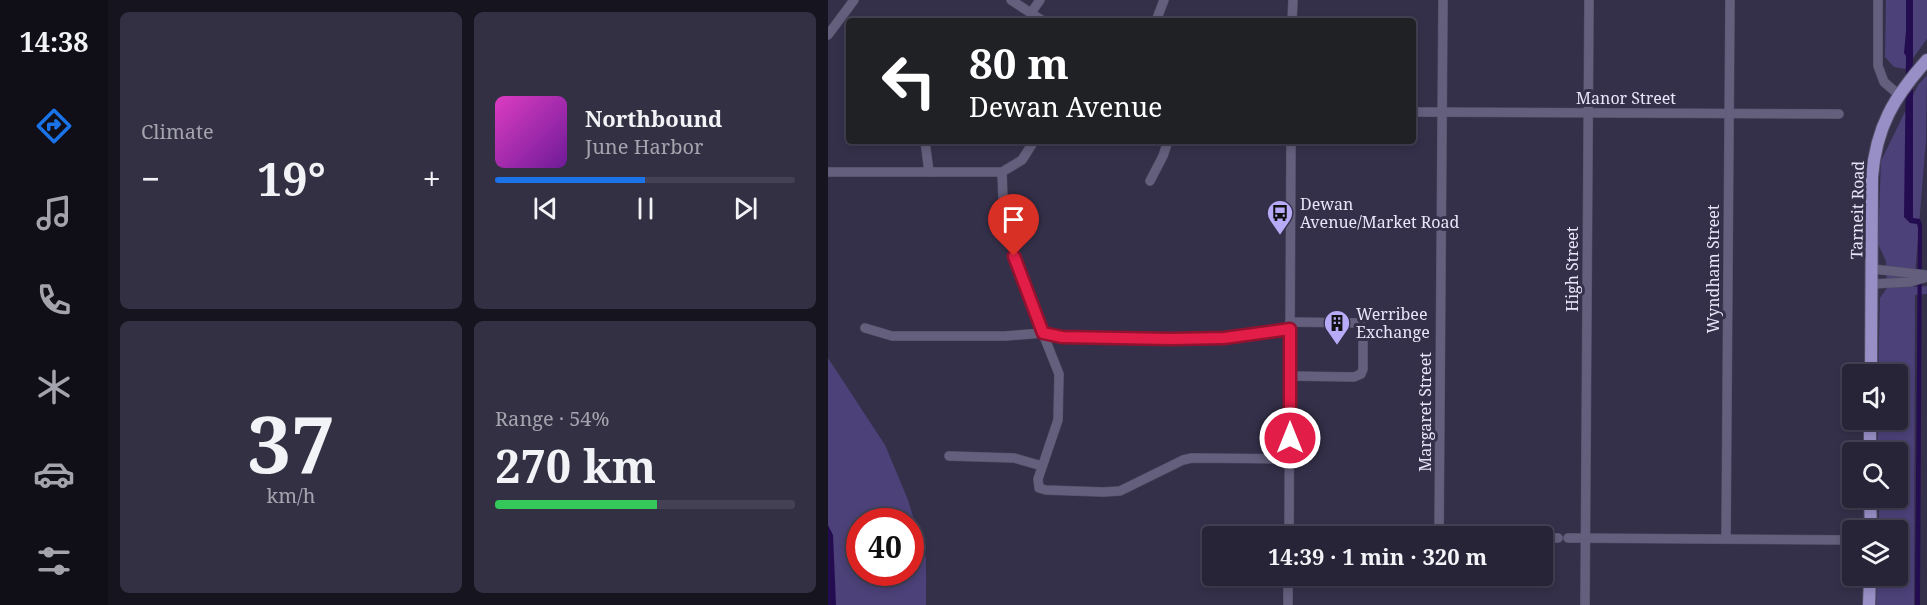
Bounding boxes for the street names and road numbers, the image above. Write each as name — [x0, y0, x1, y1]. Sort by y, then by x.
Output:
street label: Manor Street — [1576, 87, 1676, 109]
street label: Tarneit Road — [1845, 161, 1869, 259]
street label: Wyndham Street — [1702, 204, 1724, 334]
street label: High Street — [1561, 226, 1583, 312]
street label: Margaret Street — [1414, 352, 1436, 472]

